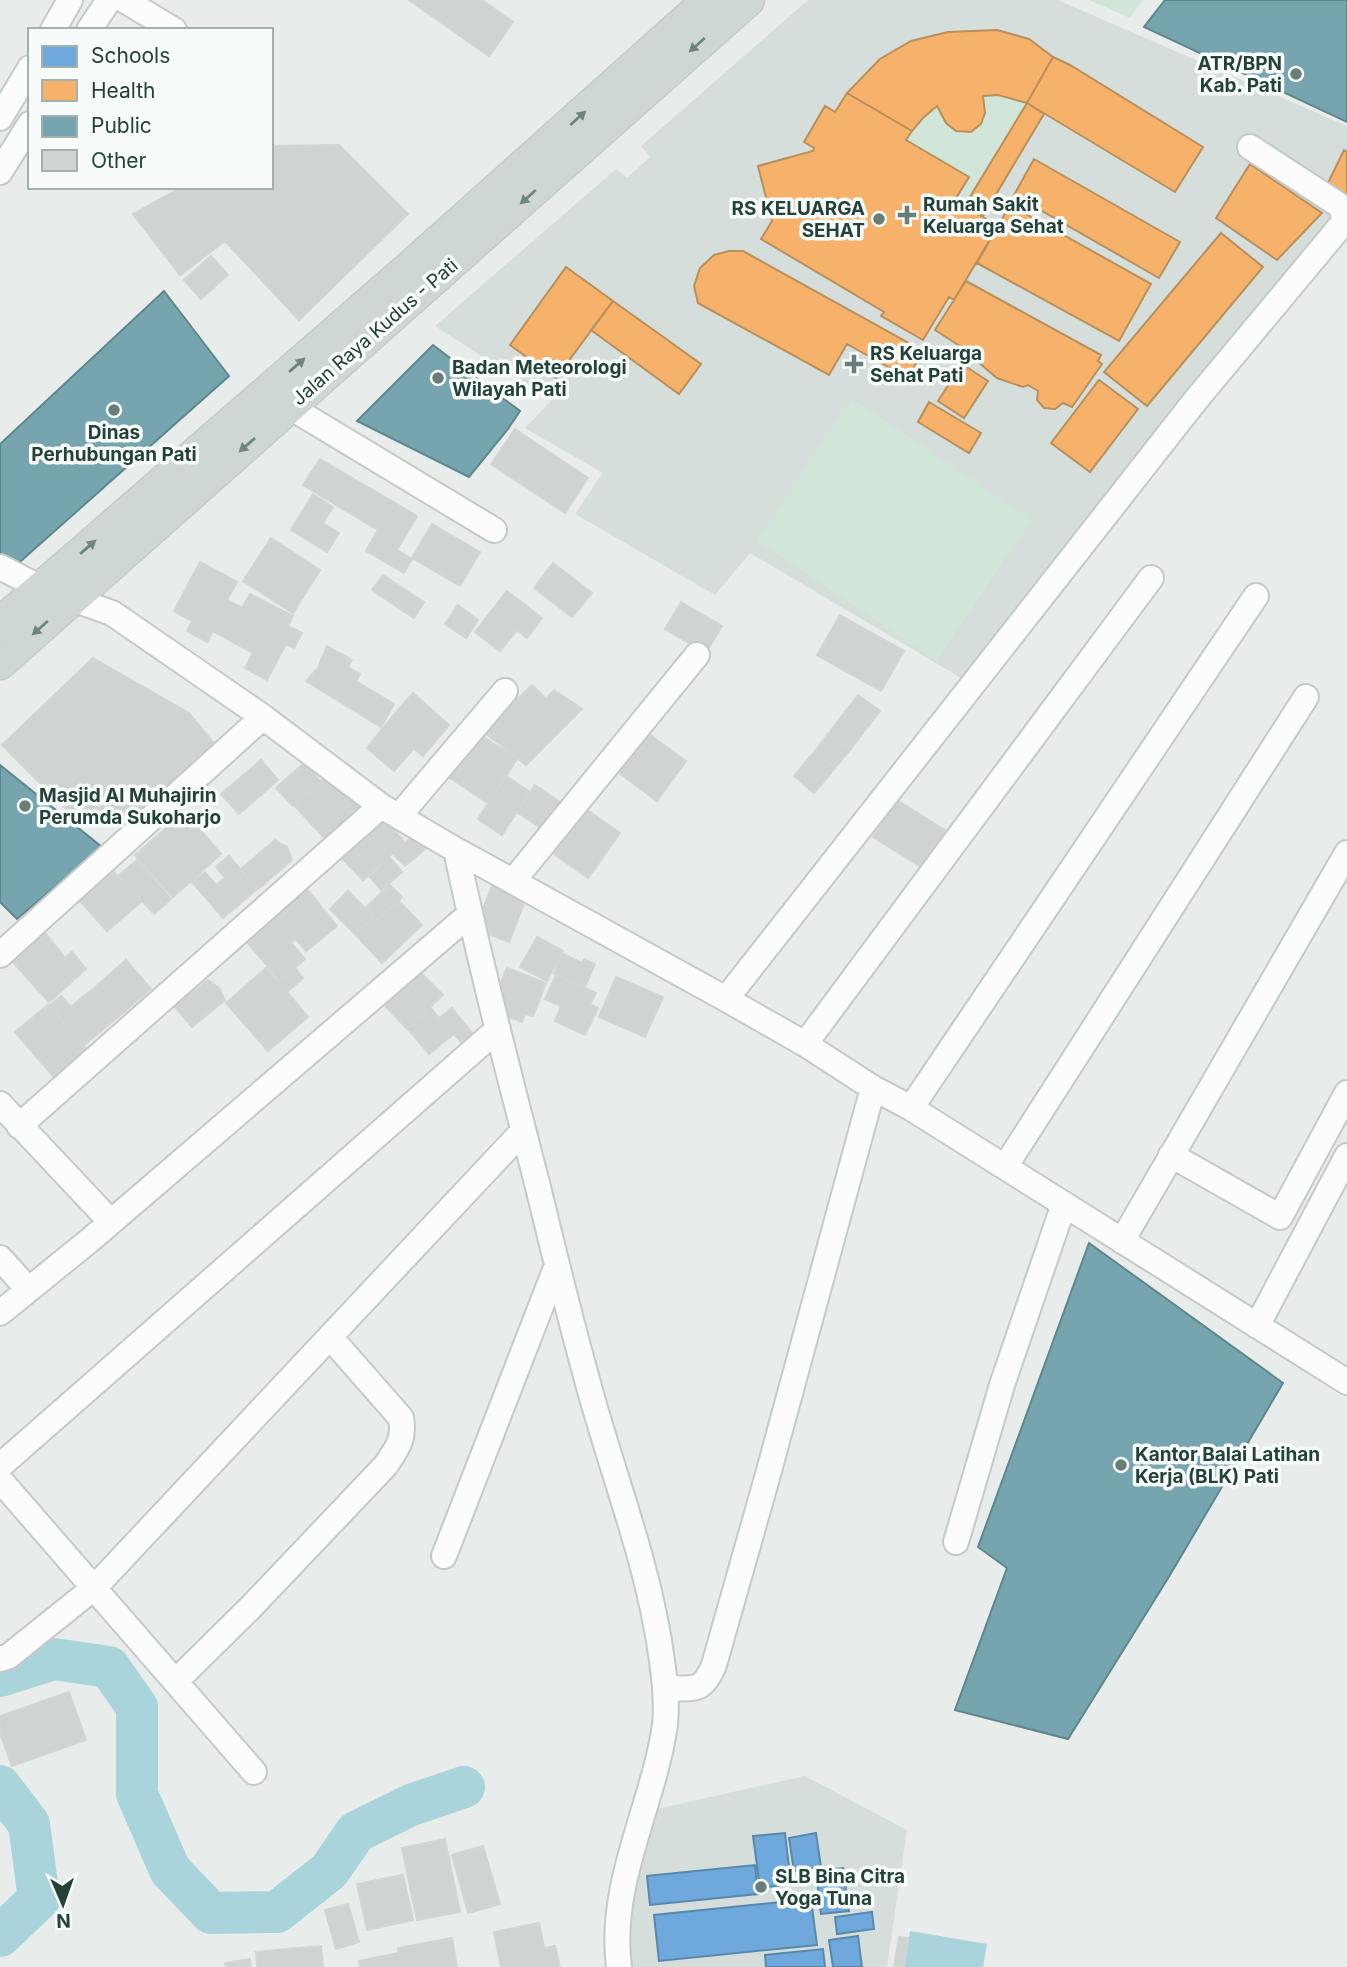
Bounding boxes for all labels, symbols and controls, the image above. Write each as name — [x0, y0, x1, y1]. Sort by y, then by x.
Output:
legend — [28, 28, 273, 189]
one-way arrow — [688, 37, 706, 53]
text: Schools — [91, 43, 170, 68]
place label: ATR/BPN Kab. Pati — [1198, 52, 1282, 97]
marker: ATR/BPN Kab. Pati — [1288, 66, 1304, 82]
text: Health — [91, 78, 156, 103]
one-way arrow — [569, 110, 587, 126]
text: Public — [91, 113, 152, 138]
text: Other — [91, 148, 147, 173]
one-way arrow — [519, 189, 536, 204]
place label: Rumah Sakit Keluarga Sehat — [923, 193, 1064, 238]
place label: RS KELUARGA SEHAT — [732, 197, 865, 242]
marker: Rumah Sakit Keluarga Sehat — [897, 205, 917, 225]
marker: RS KELUARGA SEHAT — [871, 211, 887, 227]
street label: Jalan Raya Kudus - Pati — [288, 254, 462, 410]
place label: RS Keluarga Sehat Pati — [870, 342, 982, 387]
marker: RS Keluarga Sehat Pati — [844, 354, 864, 374]
place label: Badan Meteorologi Wilayah Pati — [452, 356, 627, 401]
one-way arrow — [288, 357, 306, 373]
marker: Badan Meteorologi Wilayah Pati — [430, 370, 446, 386]
marker: Dinas Perhubungan Pati — [106, 402, 122, 418]
place label: Dinas Perhubungan Pati — [31, 421, 197, 466]
one-way arrow — [238, 437, 256, 453]
one-way arrow — [79, 539, 97, 555]
one-way arrow — [31, 620, 49, 636]
place label: Masjid Al Muhajirin Perumda Sukoharjo — [39, 784, 221, 829]
marker: Masjid Al Muhajirin Perumda Sukoharjo — [17, 798, 33, 814]
place label: Kantor Balai Latihan Kerja (BLK) Pati — [1135, 1443, 1320, 1488]
marker: Kantor Balai Latihan Kerja (BLK) Pati — [1113, 1457, 1129, 1473]
place label: SLB Bina Citra Yoga Tuna — [775, 1865, 905, 1910]
north arrow — [28, 1869, 98, 1939]
marker: SLB Bina Citra Yoga Tuna — [753, 1879, 769, 1895]
text: N — [56, 1909, 71, 1932]

